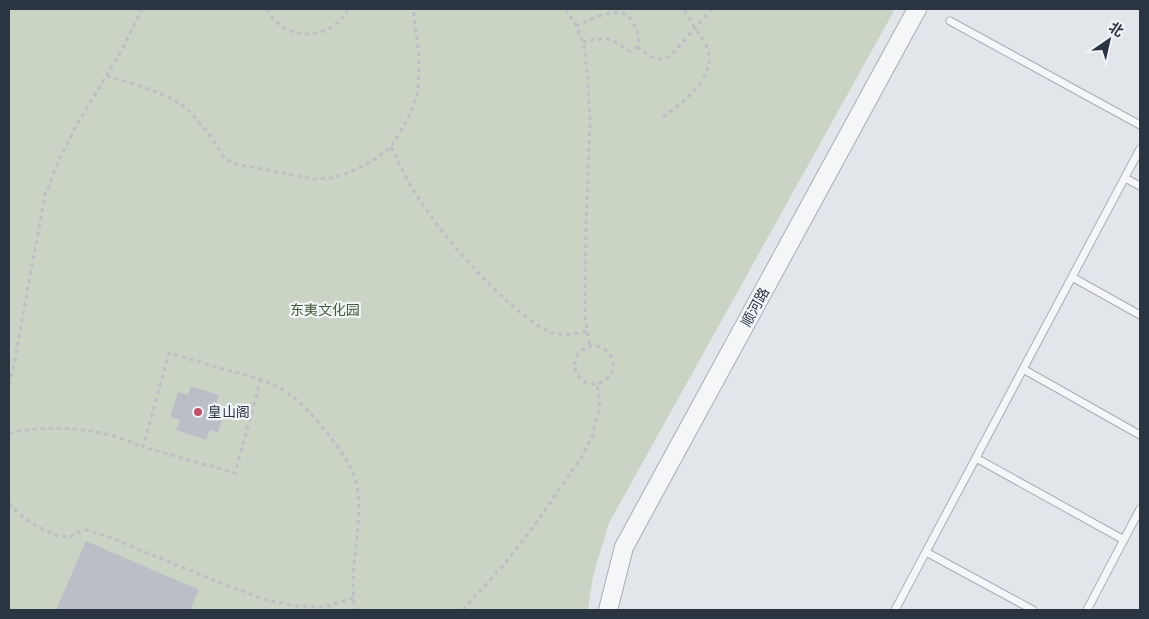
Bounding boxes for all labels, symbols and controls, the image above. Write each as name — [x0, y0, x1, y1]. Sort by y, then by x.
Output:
north arrow — [1084, 15, 1134, 65]
text: 北 — [1106, 19, 1127, 40]
street label: 顺河路 — [738, 285, 772, 329]
park label: 东夷文化园 — [290, 302, 360, 318]
place label: 皇山阁 — [208, 404, 250, 420]
marker: 皇山阁 — [192, 406, 204, 418]

